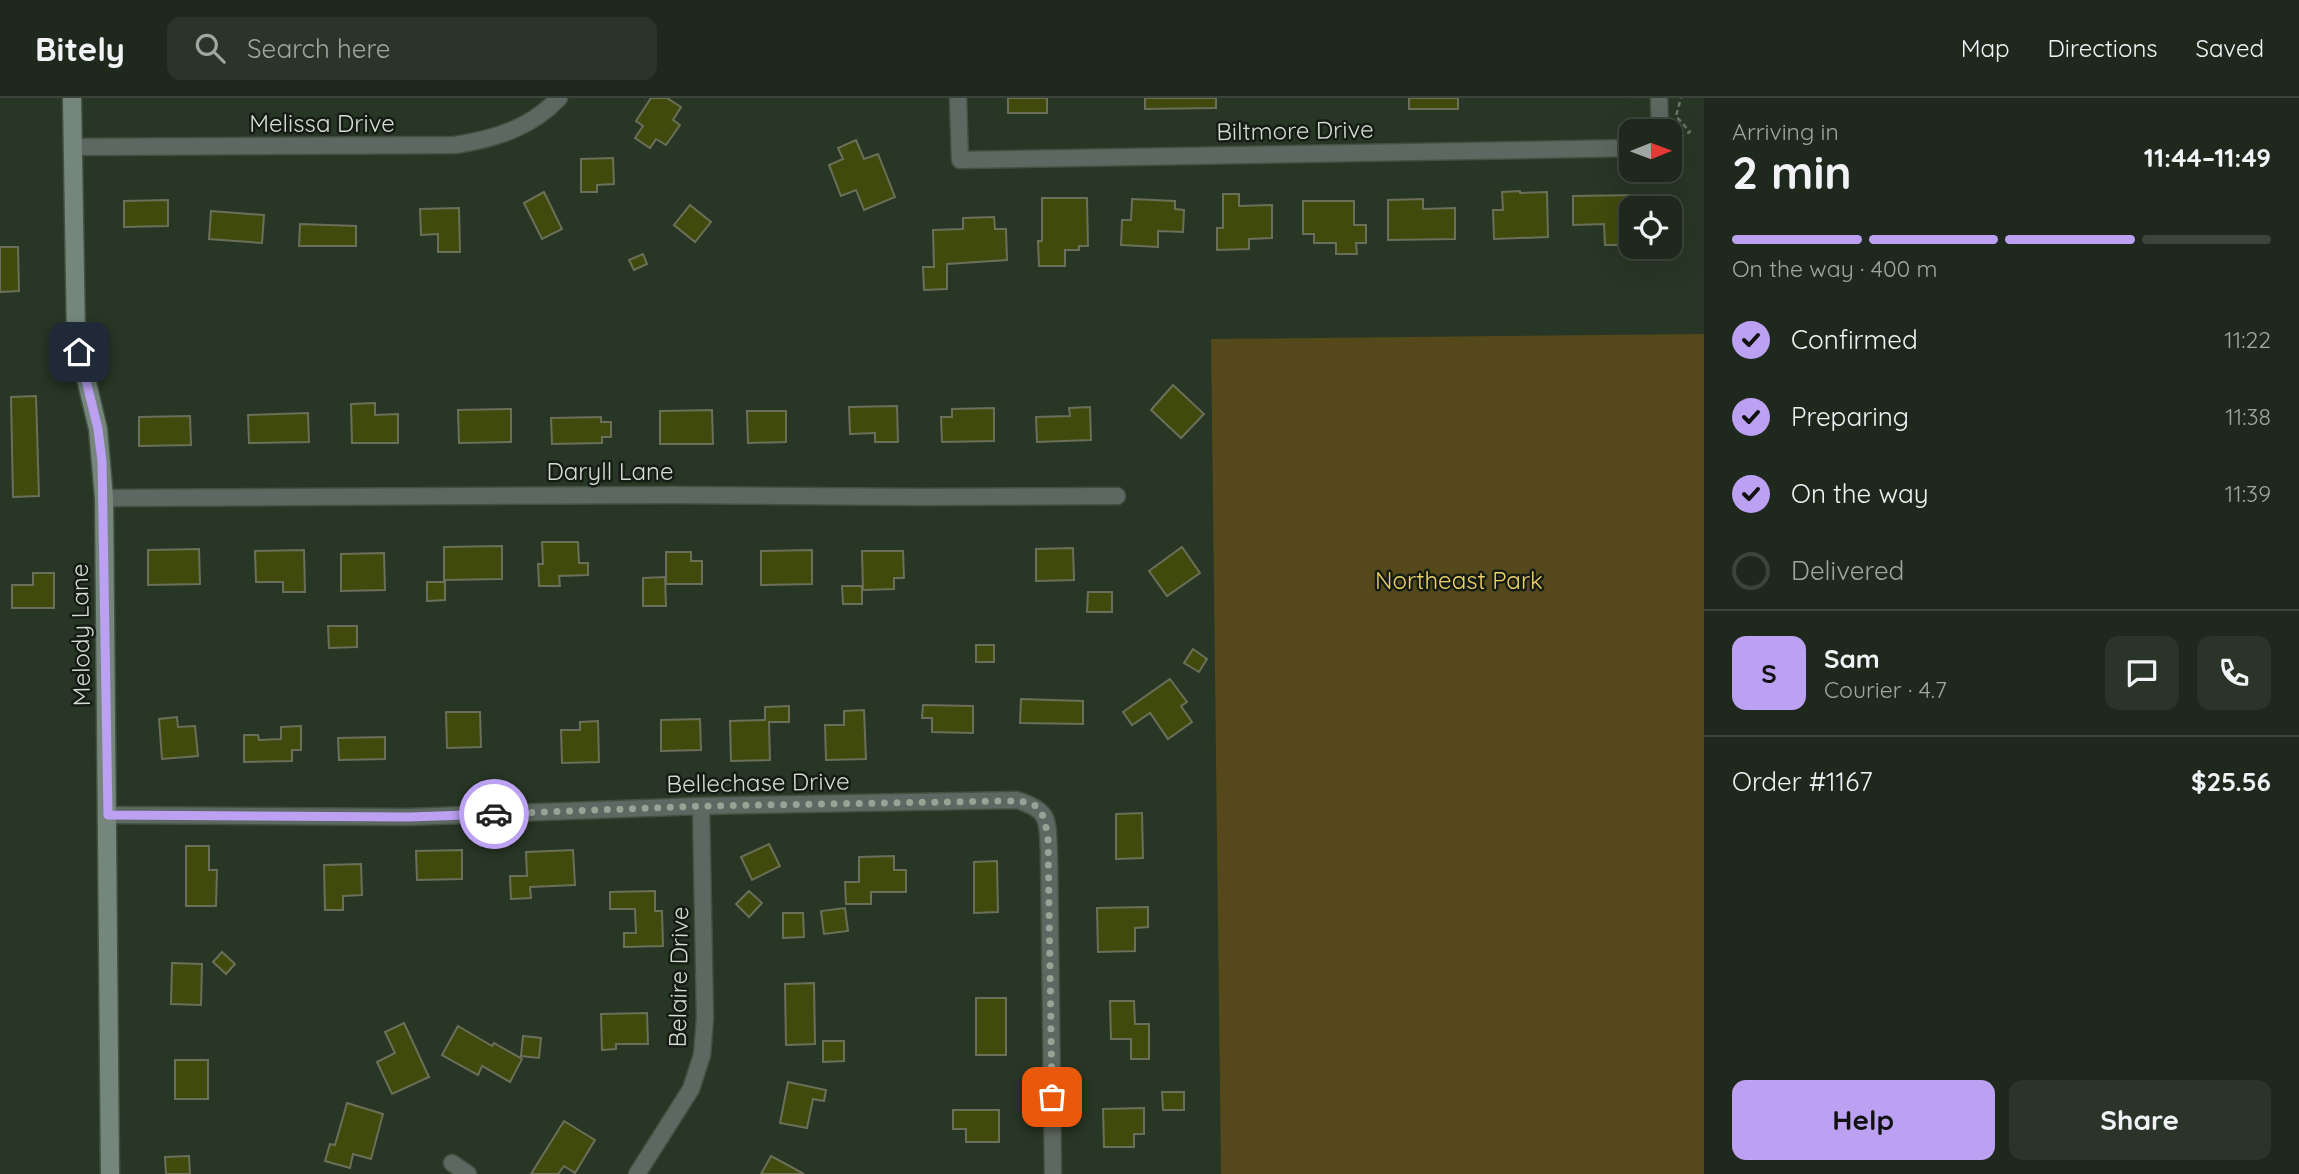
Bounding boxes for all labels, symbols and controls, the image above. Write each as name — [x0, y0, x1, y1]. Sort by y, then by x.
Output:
search box — [167, 17, 657, 80]
text: Bitely — [35, 28, 125, 69]
icon: search — [191, 29, 229, 67]
text: Search here — [247, 32, 391, 65]
text: Map — [1961, 33, 2010, 63]
text: Directions — [2048, 33, 2158, 63]
text: Saved — [2196, 33, 2264, 63]
street label: Melissa Drive — [249, 108, 395, 138]
street label: Biltmore Drive — [1216, 114, 1374, 146]
text: Arriving in — [1732, 117, 1839, 146]
north arrow — [1619, 119, 1682, 182]
map controls — [1619, 119, 1682, 259]
text: 11:44–11:49 — [2144, 141, 2271, 174]
text: 2 min — [1732, 143, 1852, 201]
button: locate — [1619, 196, 1682, 259]
text: On the way · 400 m — [1732, 254, 1938, 283]
icon: check — [1732, 321, 1770, 359]
pin — [49, 322, 109, 382]
text: Confirmed — [1791, 323, 1918, 356]
text: 11:22 — [2224, 325, 2271, 354]
icon: home — [60, 333, 98, 371]
icon: check — [1732, 398, 1770, 436]
text: Preparing — [1791, 400, 1909, 433]
text: 11:38 — [2225, 402, 2271, 431]
street label: Daryll Lane — [546, 456, 674, 486]
icon: check — [1732, 475, 1770, 513]
text: On the way — [1791, 477, 1929, 510]
text: 11:39 — [2225, 479, 2271, 508]
text: Delivered — [1791, 554, 1904, 587]
street label: Melody Lane — [64, 563, 96, 707]
park label: Northeast Park — [1375, 565, 1543, 595]
button: chat — [2105, 636, 2179, 710]
button: phone — [2197, 636, 2271, 710]
text: Sam — [1824, 642, 1880, 675]
text: S — [1761, 657, 1777, 690]
text: Courier · 4.7 — [1824, 675, 1947, 704]
street label: Bellechase Drive — [666, 765, 850, 799]
text: Order #1167 — [1732, 765, 1872, 798]
text: $25.56 — [2191, 765, 2271, 798]
courier — [459, 779, 529, 849]
icon: car — [475, 795, 513, 833]
street label: Belaire Drive — [662, 906, 694, 1048]
pin — [1022, 1067, 1082, 1127]
icon: bag — [1033, 1078, 1071, 1116]
button: Help — [1732, 1080, 1995, 1160]
button: Share — [2009, 1080, 2271, 1160]

